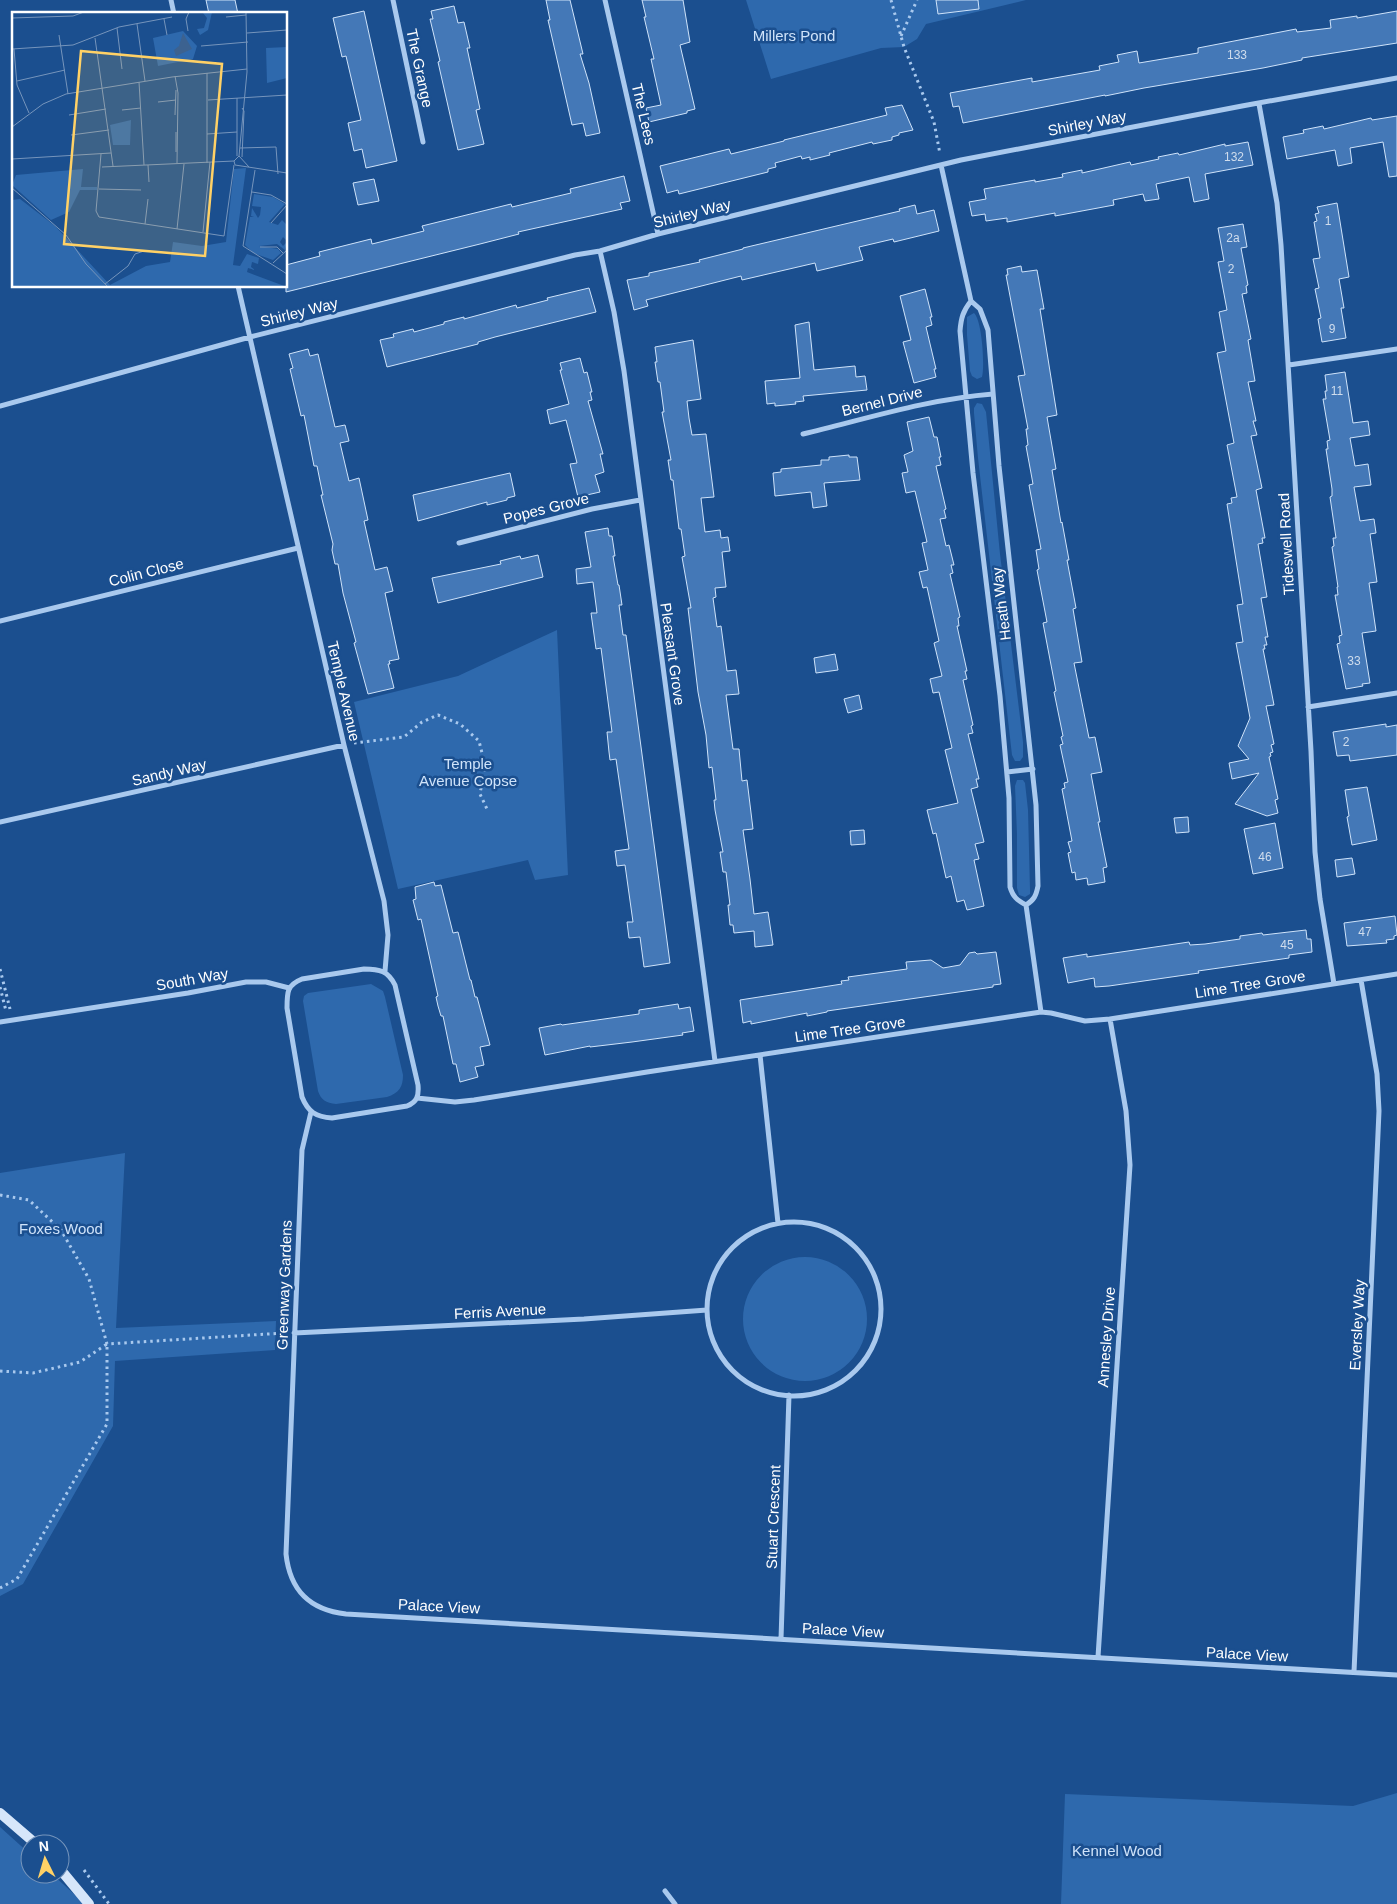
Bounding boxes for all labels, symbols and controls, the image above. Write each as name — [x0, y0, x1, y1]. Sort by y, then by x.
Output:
inset map — [12, 12, 288, 288]
street label: The Grange — [403, 27, 437, 109]
park label: Millers Pond — [753, 27, 835, 44]
house number: 133 — [1227, 48, 1247, 62]
street label: The Lees — [629, 82, 659, 146]
street label: Shirley Way — [1046, 107, 1128, 139]
house number: 132 — [1224, 150, 1244, 164]
street label: Shirley Way — [651, 195, 733, 231]
house number: 1 — [1325, 214, 1332, 228]
house number: 2a — [1226, 231, 1240, 245]
house number: 2 — [1228, 262, 1235, 276]
street label: Shirley Way — [258, 294, 340, 330]
house number: 9 — [1329, 322, 1336, 336]
street label: Bernel Drive — [840, 383, 924, 419]
house number: 11 — [1331, 384, 1344, 398]
street label: Popes Grove — [501, 489, 591, 527]
street label: Tideswell Road — [1275, 493, 1297, 595]
street label: Colin Close — [107, 554, 185, 590]
street label: Heath Way — [988, 566, 1014, 642]
street label: Pleasant Grove — [657, 602, 689, 706]
street label: Temple Avenue — [324, 639, 364, 743]
house number: 33 — [1347, 654, 1361, 668]
house number: 2 — [1343, 735, 1350, 749]
street label: Sandy Way — [130, 755, 208, 789]
park label: Temple Avenue Copse — [419, 755, 517, 789]
house number: 46 — [1258, 850, 1272, 864]
house number: 47 — [1358, 925, 1372, 939]
house number: 45 — [1280, 938, 1294, 952]
street label: South Way — [155, 964, 230, 994]
street label: Lime Tree Grove — [1193, 967, 1307, 1001]
street label: Lime Tree Grove — [794, 1013, 906, 1045]
park label: Foxes Wood — [19, 1220, 103, 1237]
street label: Greenway Gardens — [273, 1220, 295, 1350]
street label: Eversley Way — [1346, 1279, 1368, 1371]
street label: Annesley Drive — [1094, 1286, 1118, 1388]
street label: Ferris Avenue — [453, 1300, 547, 1322]
street label: Stuart Crescent — [763, 1464, 783, 1569]
street label: Palace View — [397, 1595, 481, 1617]
street label: Palace View — [801, 1619, 885, 1641]
street label: Palace View — [1205, 1643, 1289, 1665]
north arrow — [20, 1834, 70, 1884]
text: N — [38, 1838, 50, 1854]
park label: Kennel Wood — [1072, 1842, 1162, 1859]

